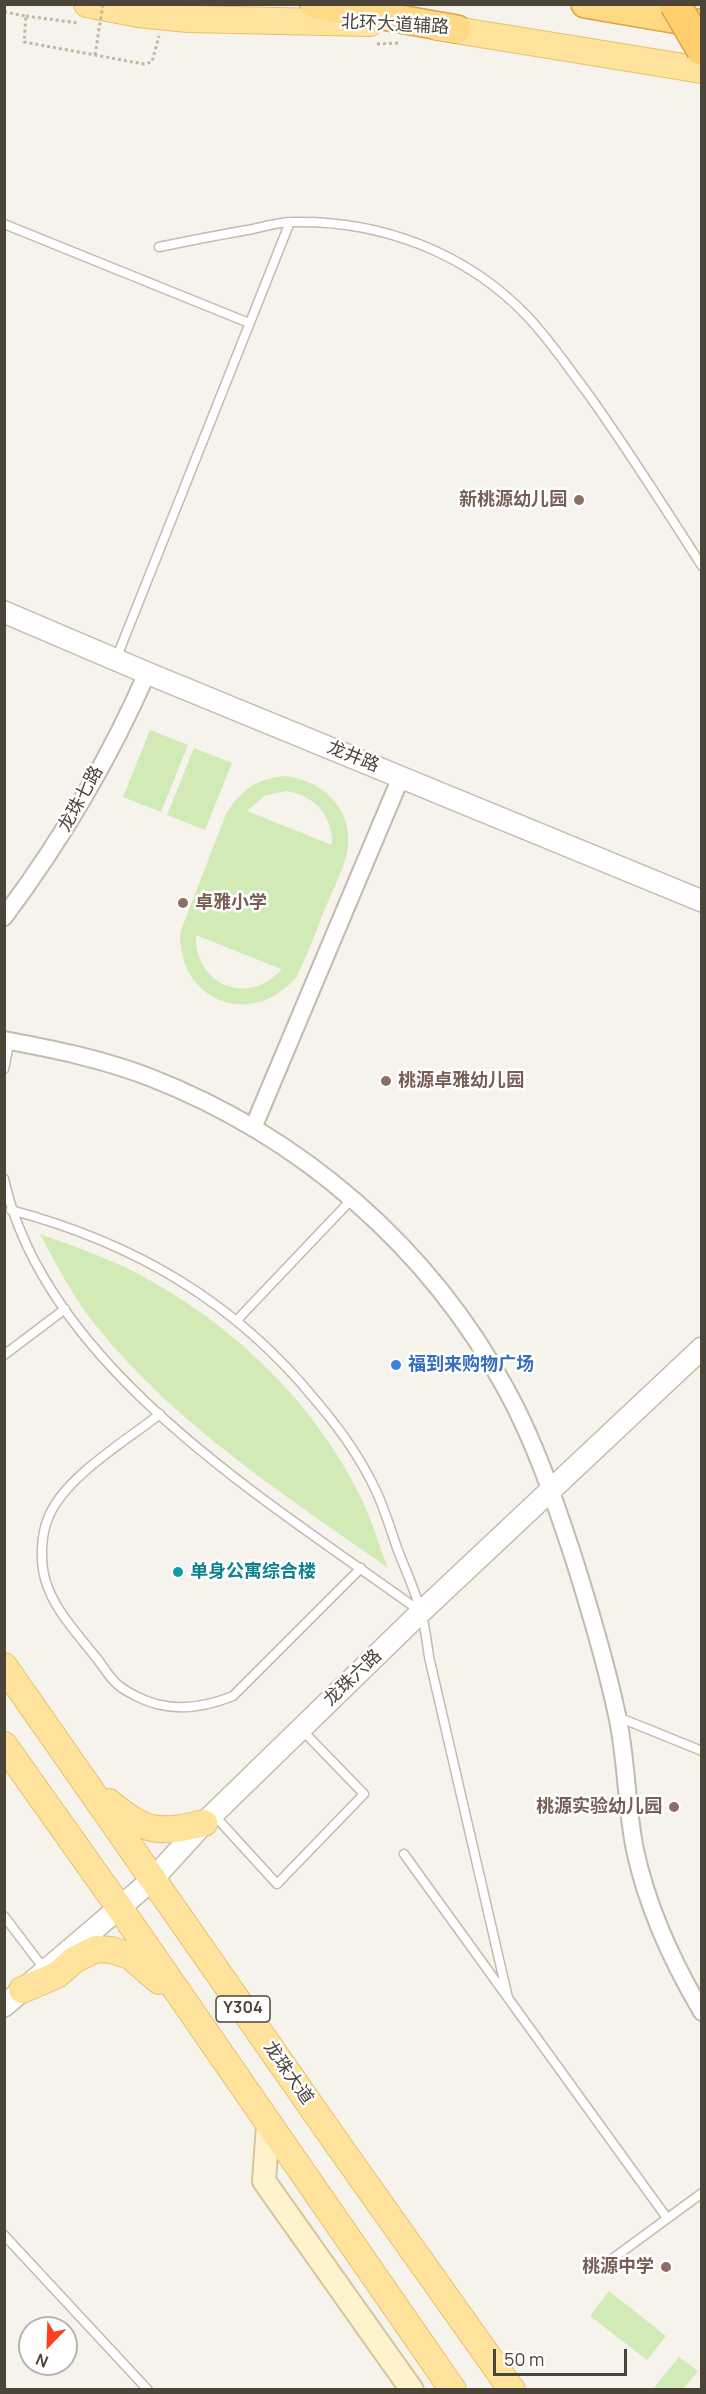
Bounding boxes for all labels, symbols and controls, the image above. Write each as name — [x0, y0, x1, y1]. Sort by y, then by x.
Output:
street label: 北环大道辅路 — [341, 11, 449, 39]
place label: 新桃源幼儿园 — [459, 489, 567, 511]
marker: 新桃源幼儿园 — [572, 493, 586, 507]
street label: 龙井路 — [324, 737, 382, 777]
street label: 龙珠七路 — [54, 762, 108, 836]
place label: 卓雅小学 — [195, 892, 267, 914]
marker: 卓雅小学 — [176, 896, 190, 910]
place label: 桃源卓雅幼儿园 — [398, 1070, 524, 1092]
marker: 桃源卓雅幼儿园 — [379, 1074, 393, 1088]
place label: 福到来购物广场 — [408, 1354, 534, 1376]
marker: 福到来购物广场 — [389, 1358, 403, 1372]
place label: 单身公寓综合楼 — [190, 1561, 316, 1583]
marker: 单身公寓综合楼 — [171, 1565, 185, 1579]
street label: 龙珠六路 — [320, 1645, 386, 1711]
place label: 桃源实验幼儿园 — [536, 1796, 662, 1818]
marker: 桃源实验幼儿园 — [667, 1800, 681, 1814]
road number: Y304 — [216, 1996, 270, 2022]
street label: 龙珠大道 — [259, 2037, 317, 2109]
place label: 桃源中学 — [582, 2256, 654, 2278]
marker: 桃源中学 — [659, 2260, 673, 2274]
north arrow — [18, 2316, 78, 2376]
scale bar — [496, 2337, 630, 2375]
text: 50 m — [504, 2347, 544, 2371]
text: N — [32, 2348, 51, 2373]

